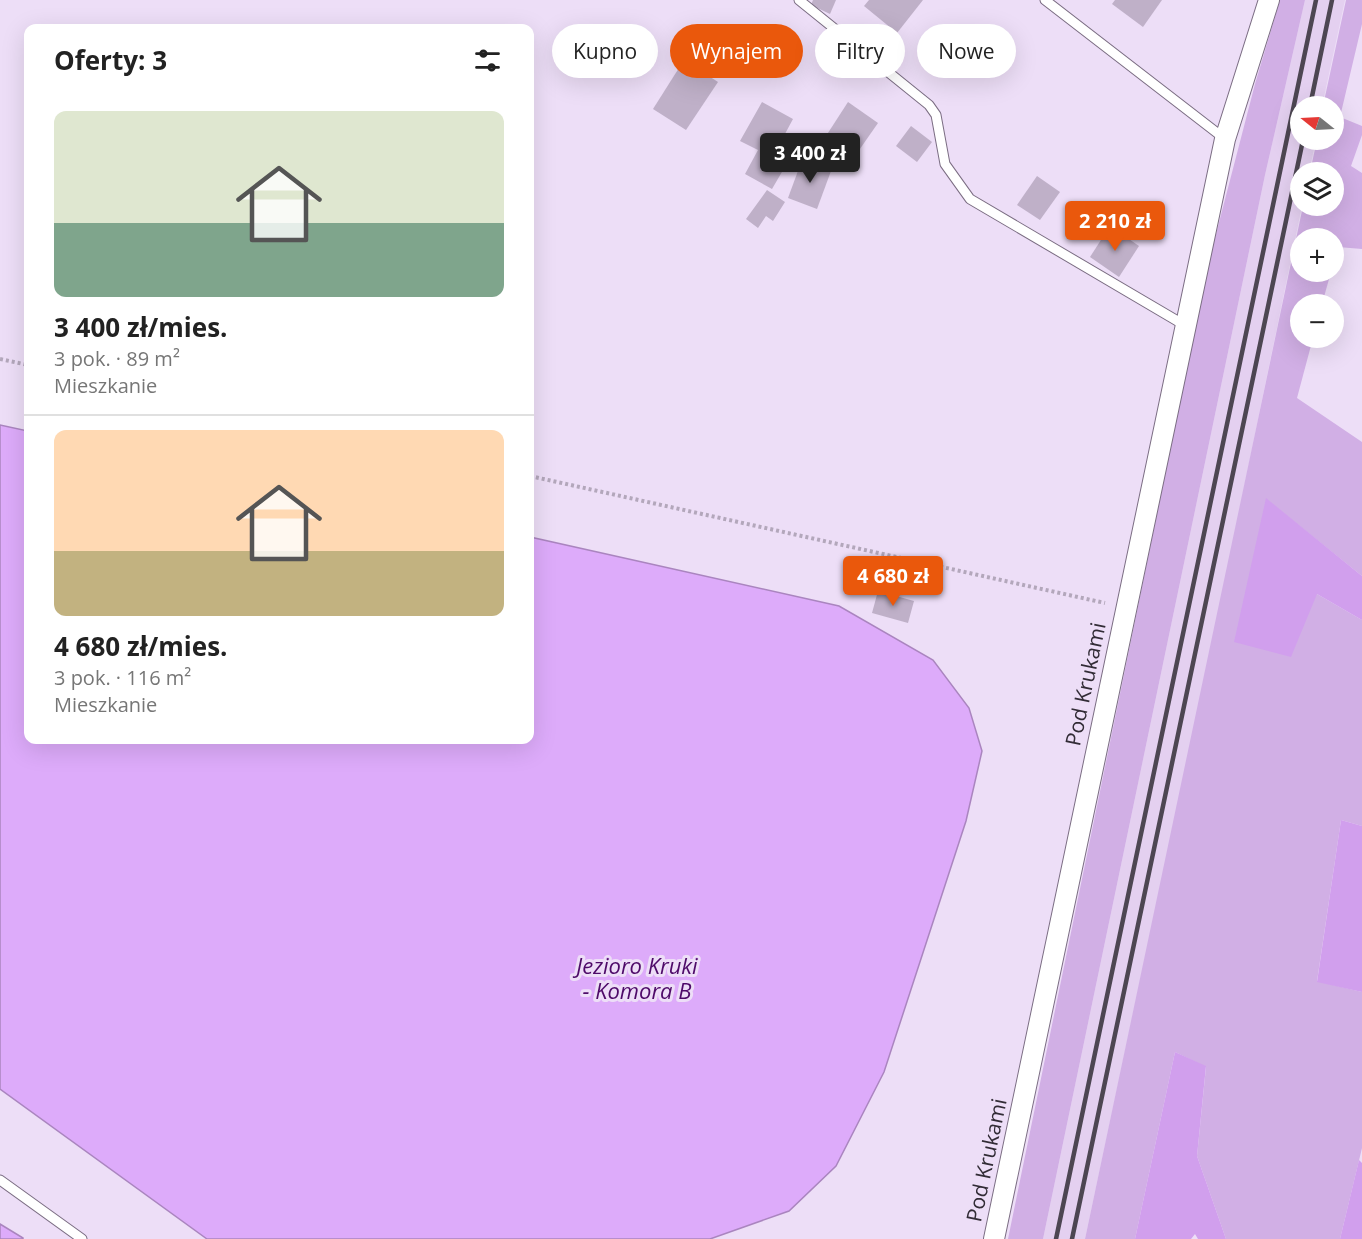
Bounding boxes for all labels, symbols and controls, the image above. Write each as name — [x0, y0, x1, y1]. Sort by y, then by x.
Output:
chip: Kupno — [552, 24, 658, 78]
chip: Wynajem — [670, 24, 803, 78]
chip: Filtry — [815, 24, 905, 78]
chip: Nowe — [917, 24, 1016, 78]
text: Oferty: 3 — [54, 42, 167, 78]
icon: filters — [471, 44, 504, 77]
north arrow — [1290, 96, 1344, 150]
map controls — [1290, 96, 1344, 348]
pin: 3 400 zł — [748, 133, 872, 184]
text: 3 400 zł — [774, 139, 846, 166]
icon: home — [225, 150, 333, 258]
button: layers — [1290, 162, 1344, 216]
pin: 2 210 zł — [1053, 201, 1177, 252]
text: 2 210 zł — [1079, 207, 1151, 234]
button: + — [1290, 228, 1344, 282]
button: − — [1290, 294, 1344, 348]
text: 3 400 zł/mies. — [54, 309, 228, 345]
text: 3 pok. · 89 m² — [54, 345, 180, 372]
text: Mieszkanie — [54, 372, 157, 399]
icon: home — [225, 469, 333, 577]
pin: 4 680 zł — [831, 556, 955, 607]
text: 4 680 zł — [857, 562, 929, 589]
street label: Pod Krukami — [1058, 620, 1112, 748]
text: 4 680 zł/mies. — [54, 628, 228, 664]
text: 3 pok. · 116 m² — [54, 664, 191, 691]
text: Mieszkanie — [54, 691, 157, 718]
water label: Jezioro Kruki - Komora B — [572, 950, 698, 1005]
street label: Pod Krukami — [959, 1096, 1013, 1224]

